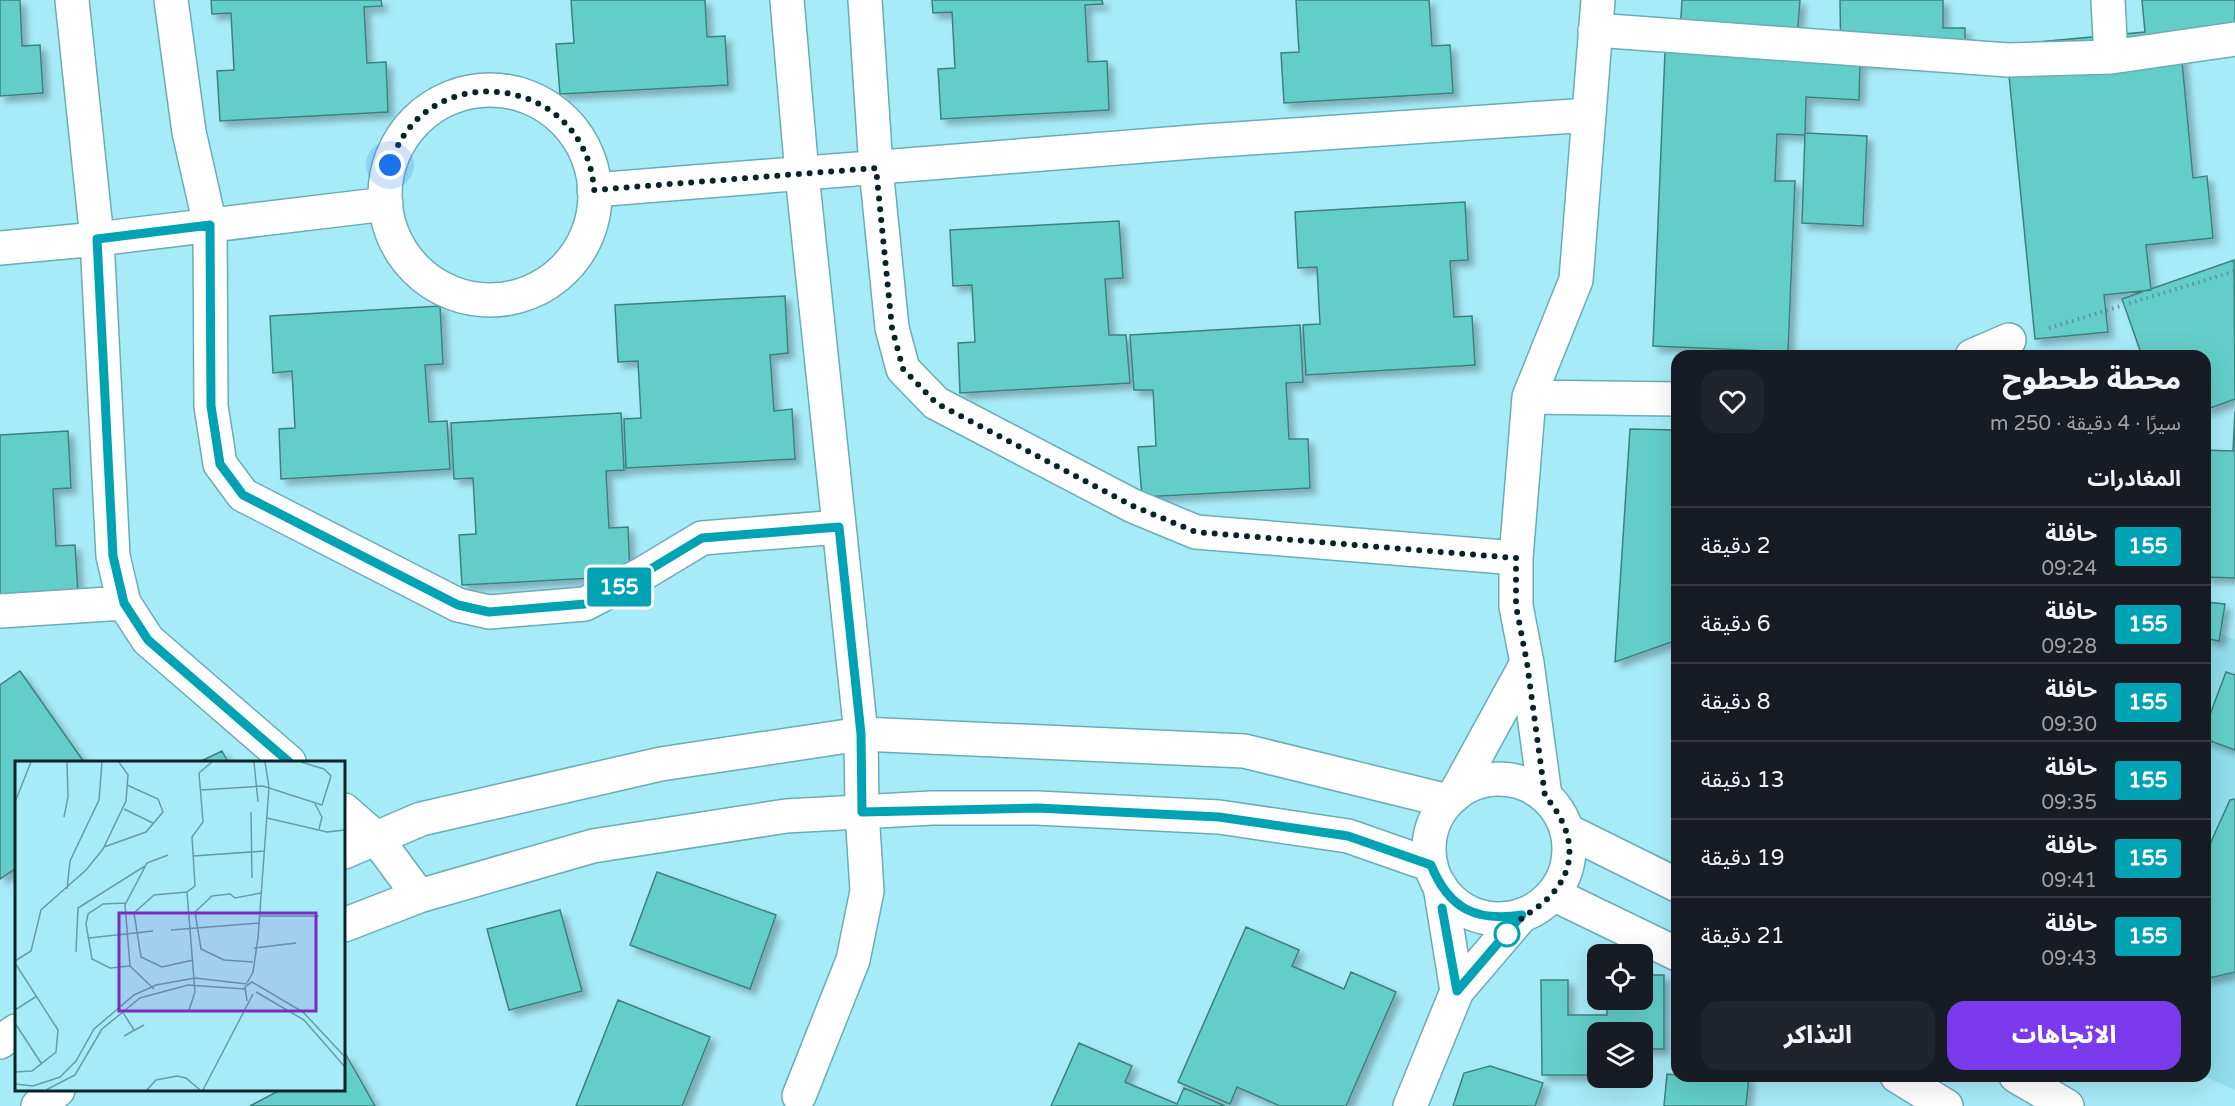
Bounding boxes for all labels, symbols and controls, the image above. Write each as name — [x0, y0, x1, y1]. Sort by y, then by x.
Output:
your location — [375, 150, 405, 180]
text: محطة طحطوح — [2002, 363, 2181, 397]
button: heart — [1701, 370, 1764, 433]
text: سيرًا · 4 دقيقة · 250 m — [1990, 412, 2181, 436]
text: المغادرات — [2087, 466, 2181, 492]
text: حافلة — [2045, 521, 2097, 547]
text: 2 دقيقة — [1701, 533, 1771, 559]
text: 155 — [2128, 534, 2168, 559]
text: 09:24 — [2042, 557, 2097, 581]
line badge: 155 — [584, 568, 654, 606]
text: 155 — [599, 575, 639, 600]
text: حافلة — [2045, 599, 2097, 625]
text: 6 دقيقة — [1701, 611, 1771, 637]
text: 155 — [2128, 612, 2168, 637]
text: 09:28 — [2042, 635, 2097, 659]
text: حافلة — [2045, 677, 2097, 703]
text: 8 دقيقة — [1701, 689, 1771, 715]
text: 155 — [2128, 690, 2168, 715]
text: 09:30 — [2042, 713, 2097, 737]
text: حافلة — [2045, 755, 2097, 781]
inset map — [15, 761, 345, 1091]
text: 13 دقيقة — [1701, 767, 1784, 793]
text: 155 — [2128, 768, 2168, 793]
text: 09:35 — [2042, 791, 2097, 815]
text: حافلة — [2045, 833, 2097, 859]
text: 19 دقيقة — [1701, 845, 1784, 871]
text: 155 — [2128, 846, 2168, 871]
text: 09:41 — [2042, 869, 2097, 893]
text: حافلة — [2045, 911, 2097, 937]
unlabelled marker — [1494, 921, 1520, 947]
text: 21 دقيقة — [1701, 923, 1784, 949]
text: 155 — [2128, 924, 2168, 949]
map controls — [1587, 944, 1653, 1088]
button: locate — [1587, 944, 1653, 1010]
text: 09:43 — [2042, 947, 2097, 971]
button: التذاكر — [1701, 1001, 1935, 1070]
button: الاتجاهات — [1947, 1001, 2181, 1070]
button: layers — [1587, 1022, 1653, 1088]

